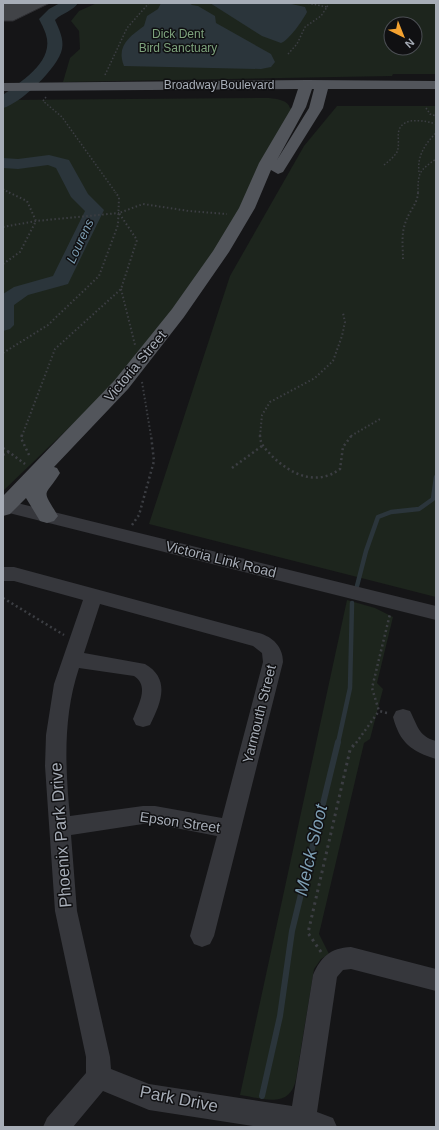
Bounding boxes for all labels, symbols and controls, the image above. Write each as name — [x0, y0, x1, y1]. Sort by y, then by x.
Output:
north arrow — [383, 16, 423, 56]
park label: Dick Dent Bird Sanctuary — [139, 27, 217, 55]
text: N — [403, 36, 417, 50]
street label: Broadway Boulevard — [164, 78, 274, 92]
water label: Lourens — [63, 216, 97, 265]
street label: Victoria Street — [101, 327, 169, 405]
street label: Victoria Link Road — [164, 538, 278, 580]
street label: Yarmouth Street — [239, 663, 279, 765]
street label: Phoenix Park Drive — [46, 762, 76, 908]
water label: Melck Sloot — [291, 801, 331, 898]
street label: Epson Street — [139, 808, 221, 836]
street label: Park Drive — [138, 1082, 220, 1116]

